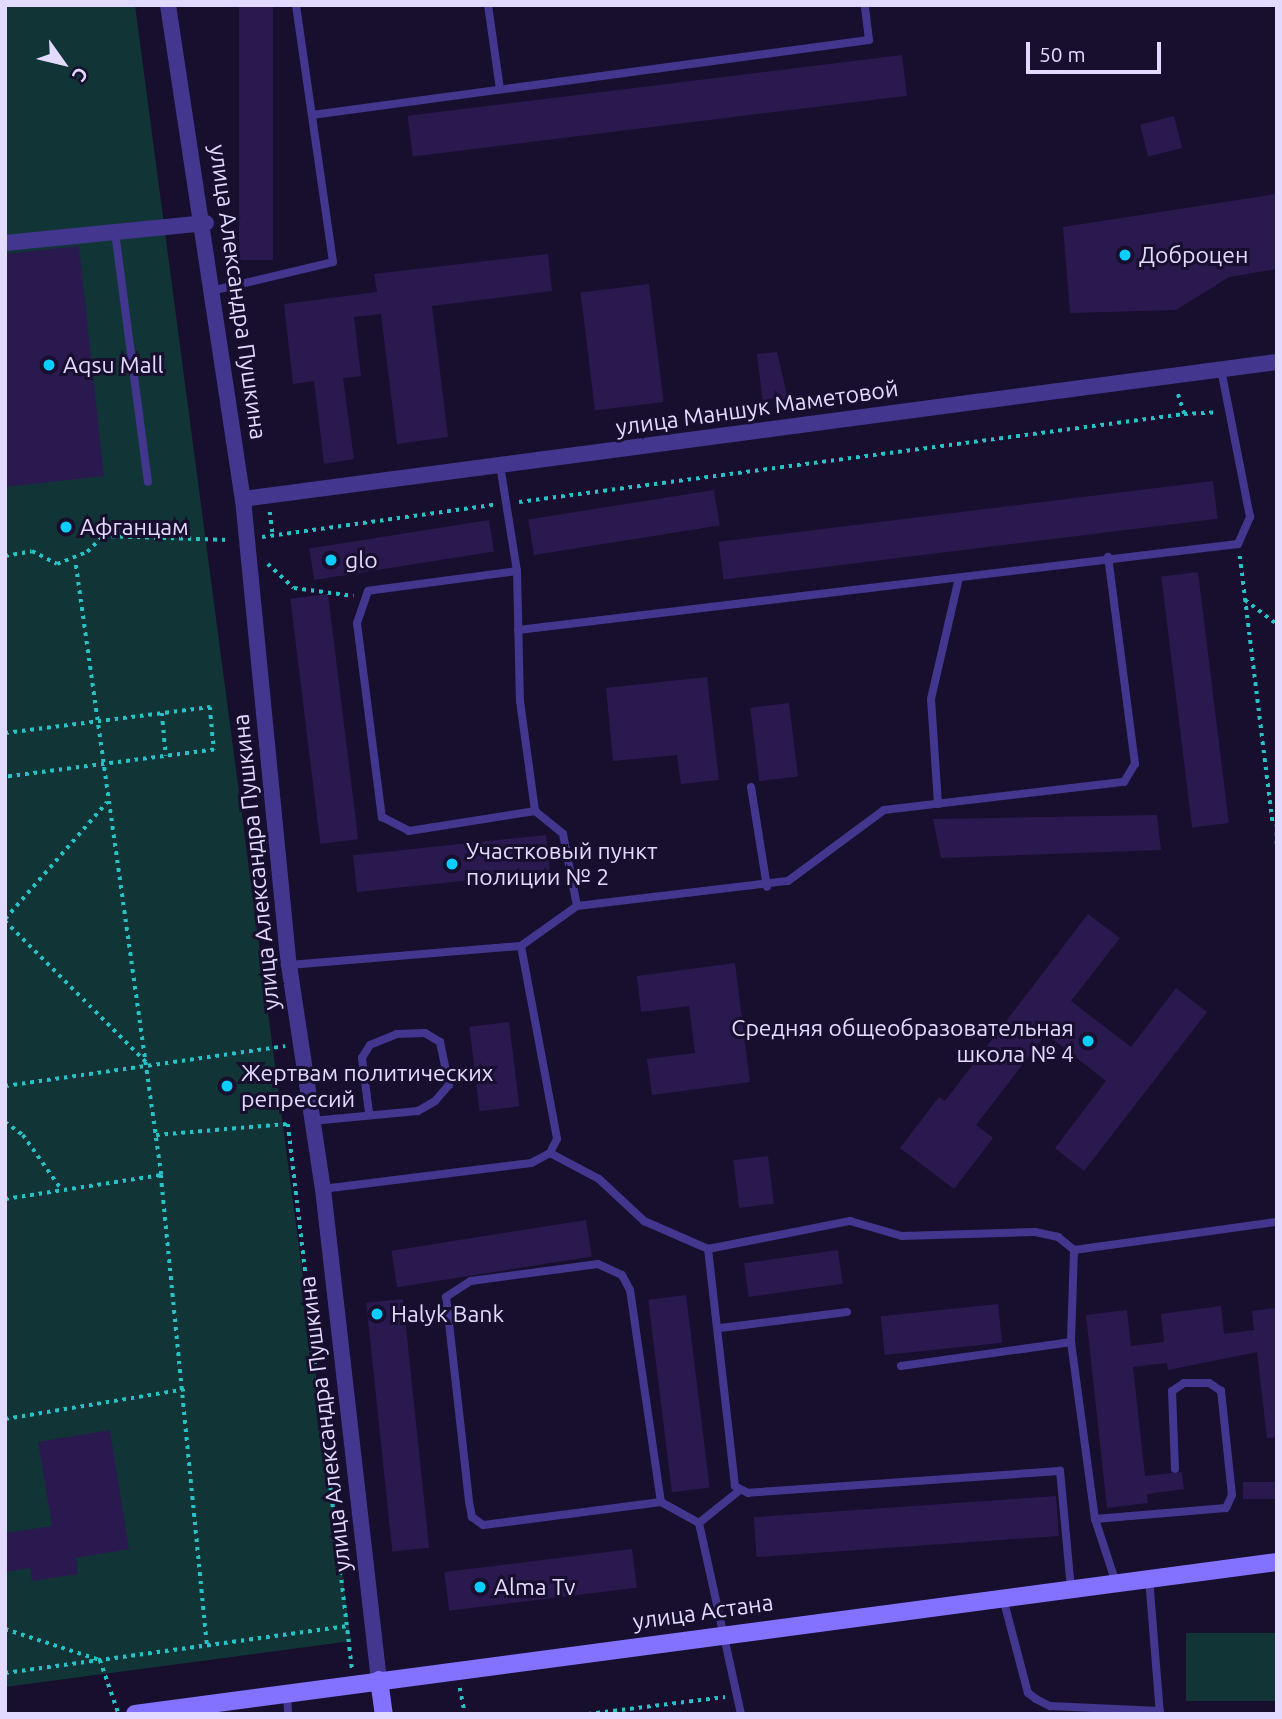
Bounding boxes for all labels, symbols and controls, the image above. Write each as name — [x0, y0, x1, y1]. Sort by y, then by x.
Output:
north arrow — [28, 28, 98, 98]
scale bar — [1030, 28, 1165, 72]
text: 50 m — [1039, 42, 1086, 66]
text: С — [68, 64, 93, 86]
street label: улица Александра Пушкина — [204, 143, 272, 441]
place label: Доброцен — [1139, 241, 1248, 269]
marker: Доброцен — [1117, 247, 1133, 263]
place label: Аqsu Mall — [63, 351, 164, 379]
marker: Аqsu Mall — [41, 357, 57, 373]
street label: улица Маншук Маметовой — [614, 375, 900, 441]
place label: Афганцам — [80, 513, 189, 541]
marker: Афганцам — [58, 519, 74, 535]
place label: glo — [345, 546, 378, 574]
marker: glo — [323, 552, 339, 568]
street label: улица Александра Пушкина — [227, 713, 285, 1011]
place label: Участковый пункт полиции № 2 — [466, 837, 657, 891]
marker: Участковый пункт полиции № 2 — [444, 856, 460, 872]
place label: Средняя общеобразовательная школа № 4 — [731, 1014, 1074, 1068]
marker: Средняя общеобразовательная школа № 4 — [1080, 1033, 1096, 1049]
place label: Жертвам политических репрессий — [241, 1059, 493, 1113]
marker: Жертвам политических репрессий — [219, 1078, 235, 1094]
street label: улица Александра Пушкина — [293, 1275, 357, 1573]
place label: Halyk Bank — [391, 1300, 504, 1328]
marker: Halyk Bank — [369, 1306, 385, 1322]
place label: Alma Tv — [494, 1573, 576, 1601]
marker: Alma Tv — [472, 1579, 488, 1595]
street label: улица Астана — [631, 1588, 775, 1636]

